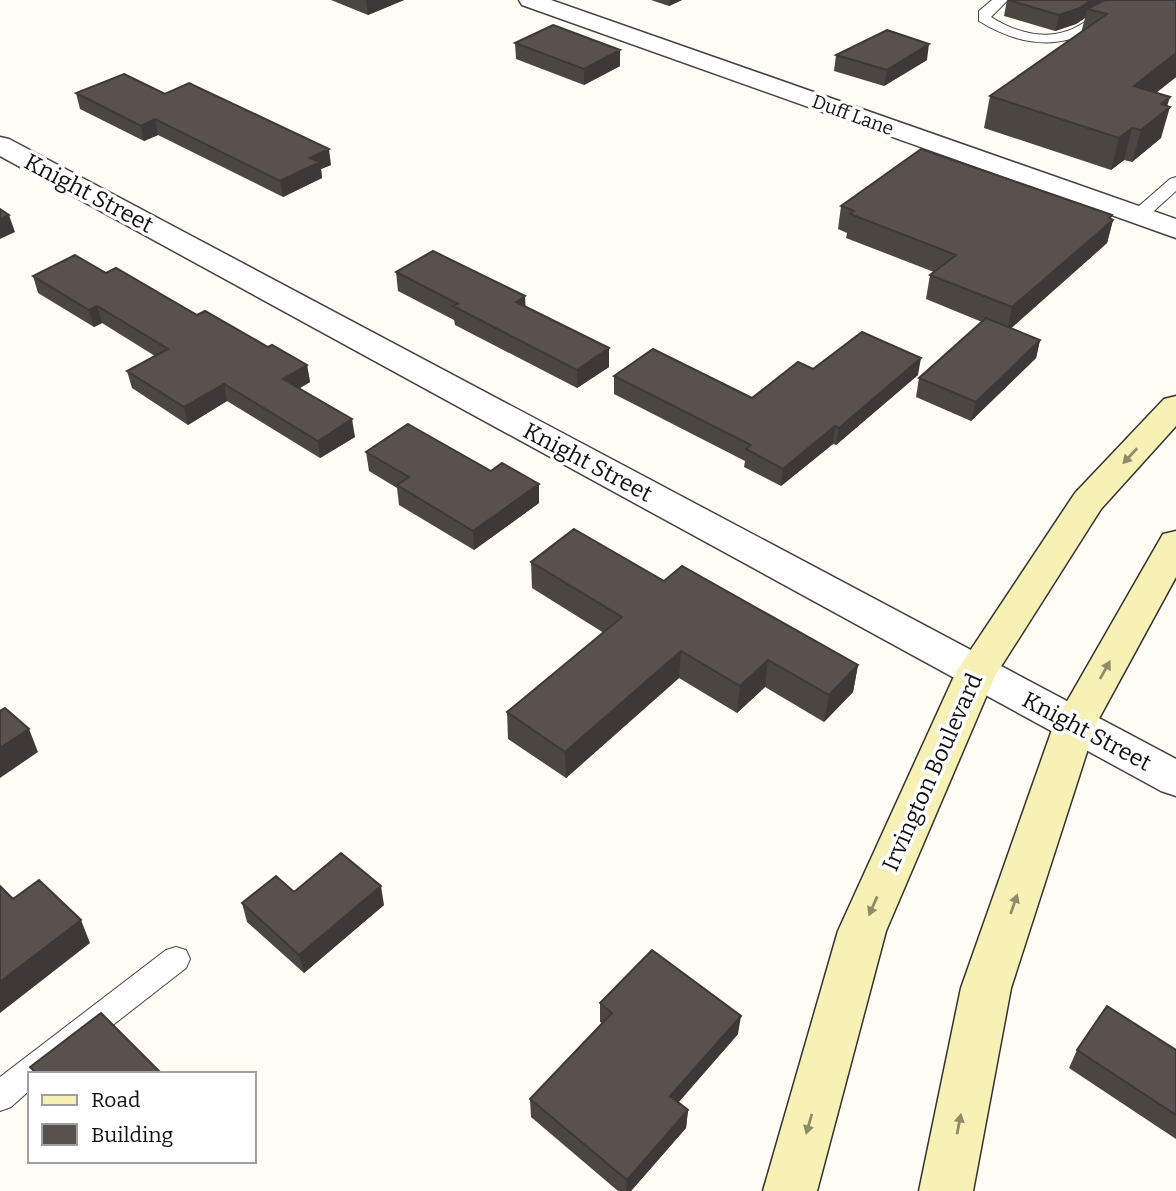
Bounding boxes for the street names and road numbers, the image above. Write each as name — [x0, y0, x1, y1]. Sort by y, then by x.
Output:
street label: Duff Lane — [809, 90, 897, 140]
street label: Knight Street — [20, 147, 158, 239]
street label: Knight Street — [519, 416, 657, 508]
street label: Irvington Boulevard — [876, 669, 988, 875]
street label: Knight Street — [1018, 685, 1156, 777]

